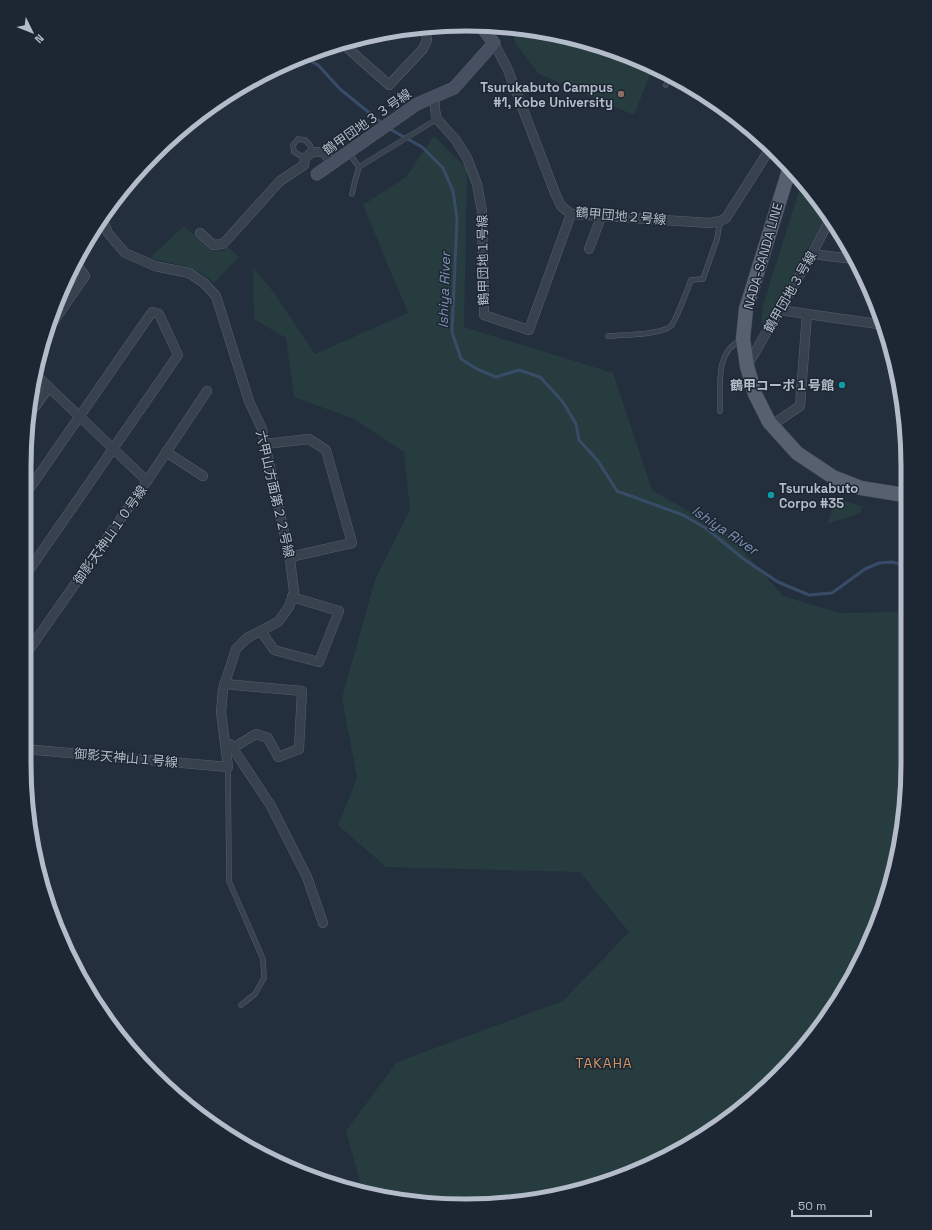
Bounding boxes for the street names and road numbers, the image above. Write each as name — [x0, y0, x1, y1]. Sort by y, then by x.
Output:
street label: 鶴甲団地３３号線 — [320, 85, 414, 159]
street label: NADA-SANDA LINE — [740, 201, 786, 311]
street label: 鶴甲団地２号線 — [575, 204, 667, 228]
street label: 鶴甲団地１号線 — [474, 214, 492, 306]
street label: 鶴甲団地３号線 — [760, 248, 820, 336]
street label: 六甲山方面第２２号線 — [252, 429, 298, 559]
street label: 御影天神山１０号線 — [69, 482, 151, 588]
street label: 御影天神山１号線 — [73, 745, 179, 771]

